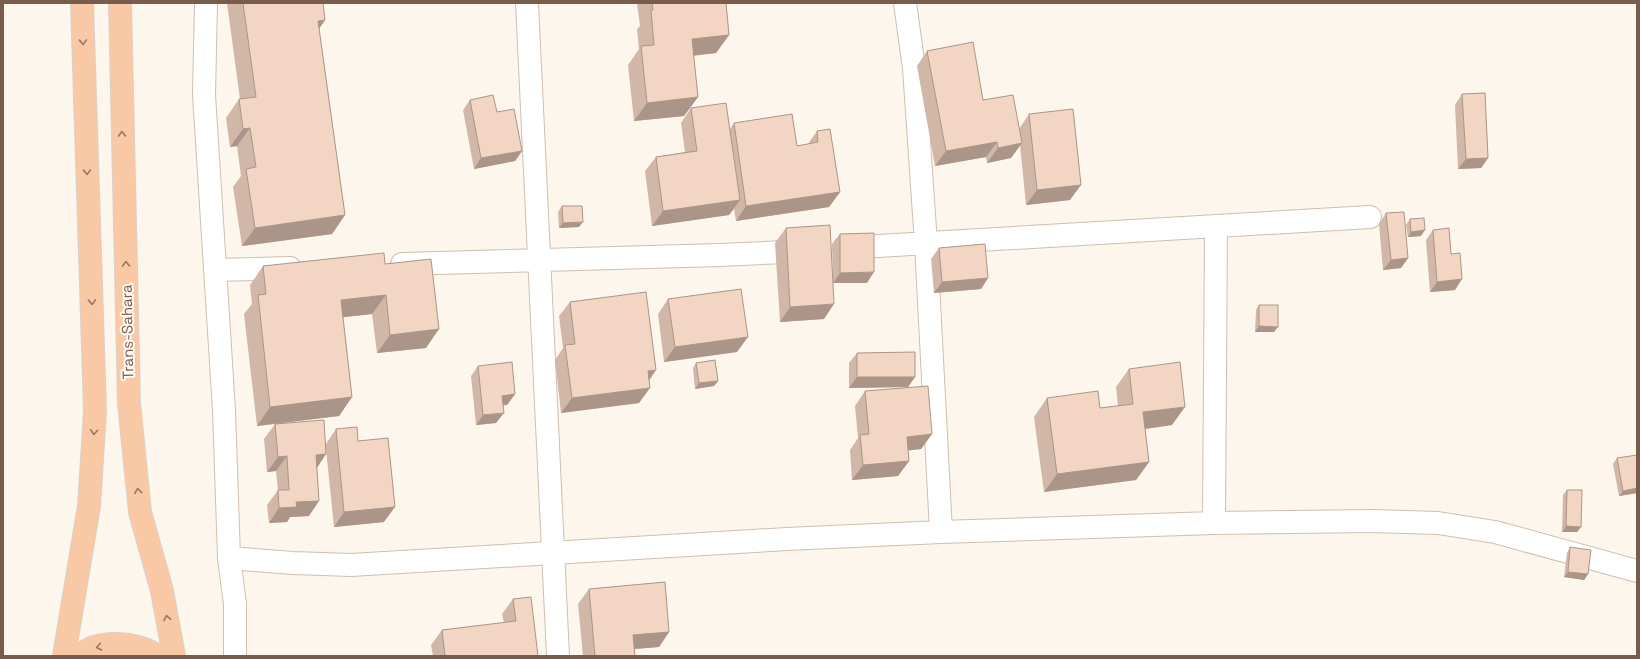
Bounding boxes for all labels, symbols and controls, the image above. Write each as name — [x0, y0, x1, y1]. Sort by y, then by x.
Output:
one-way arrow — [79, 39, 87, 45]
one-way arrow — [118, 131, 127, 137]
one-way arrow — [83, 169, 91, 175]
one-way arrow — [121, 261, 130, 267]
street label: Trans-Sahara — [117, 284, 137, 380]
one-way arrow — [87, 299, 96, 305]
one-way arrow — [89, 429, 98, 435]
one-way arrow — [134, 488, 143, 494]
one-way arrow — [163, 614, 171, 621]
one-way arrow — [96, 642, 102, 651]

